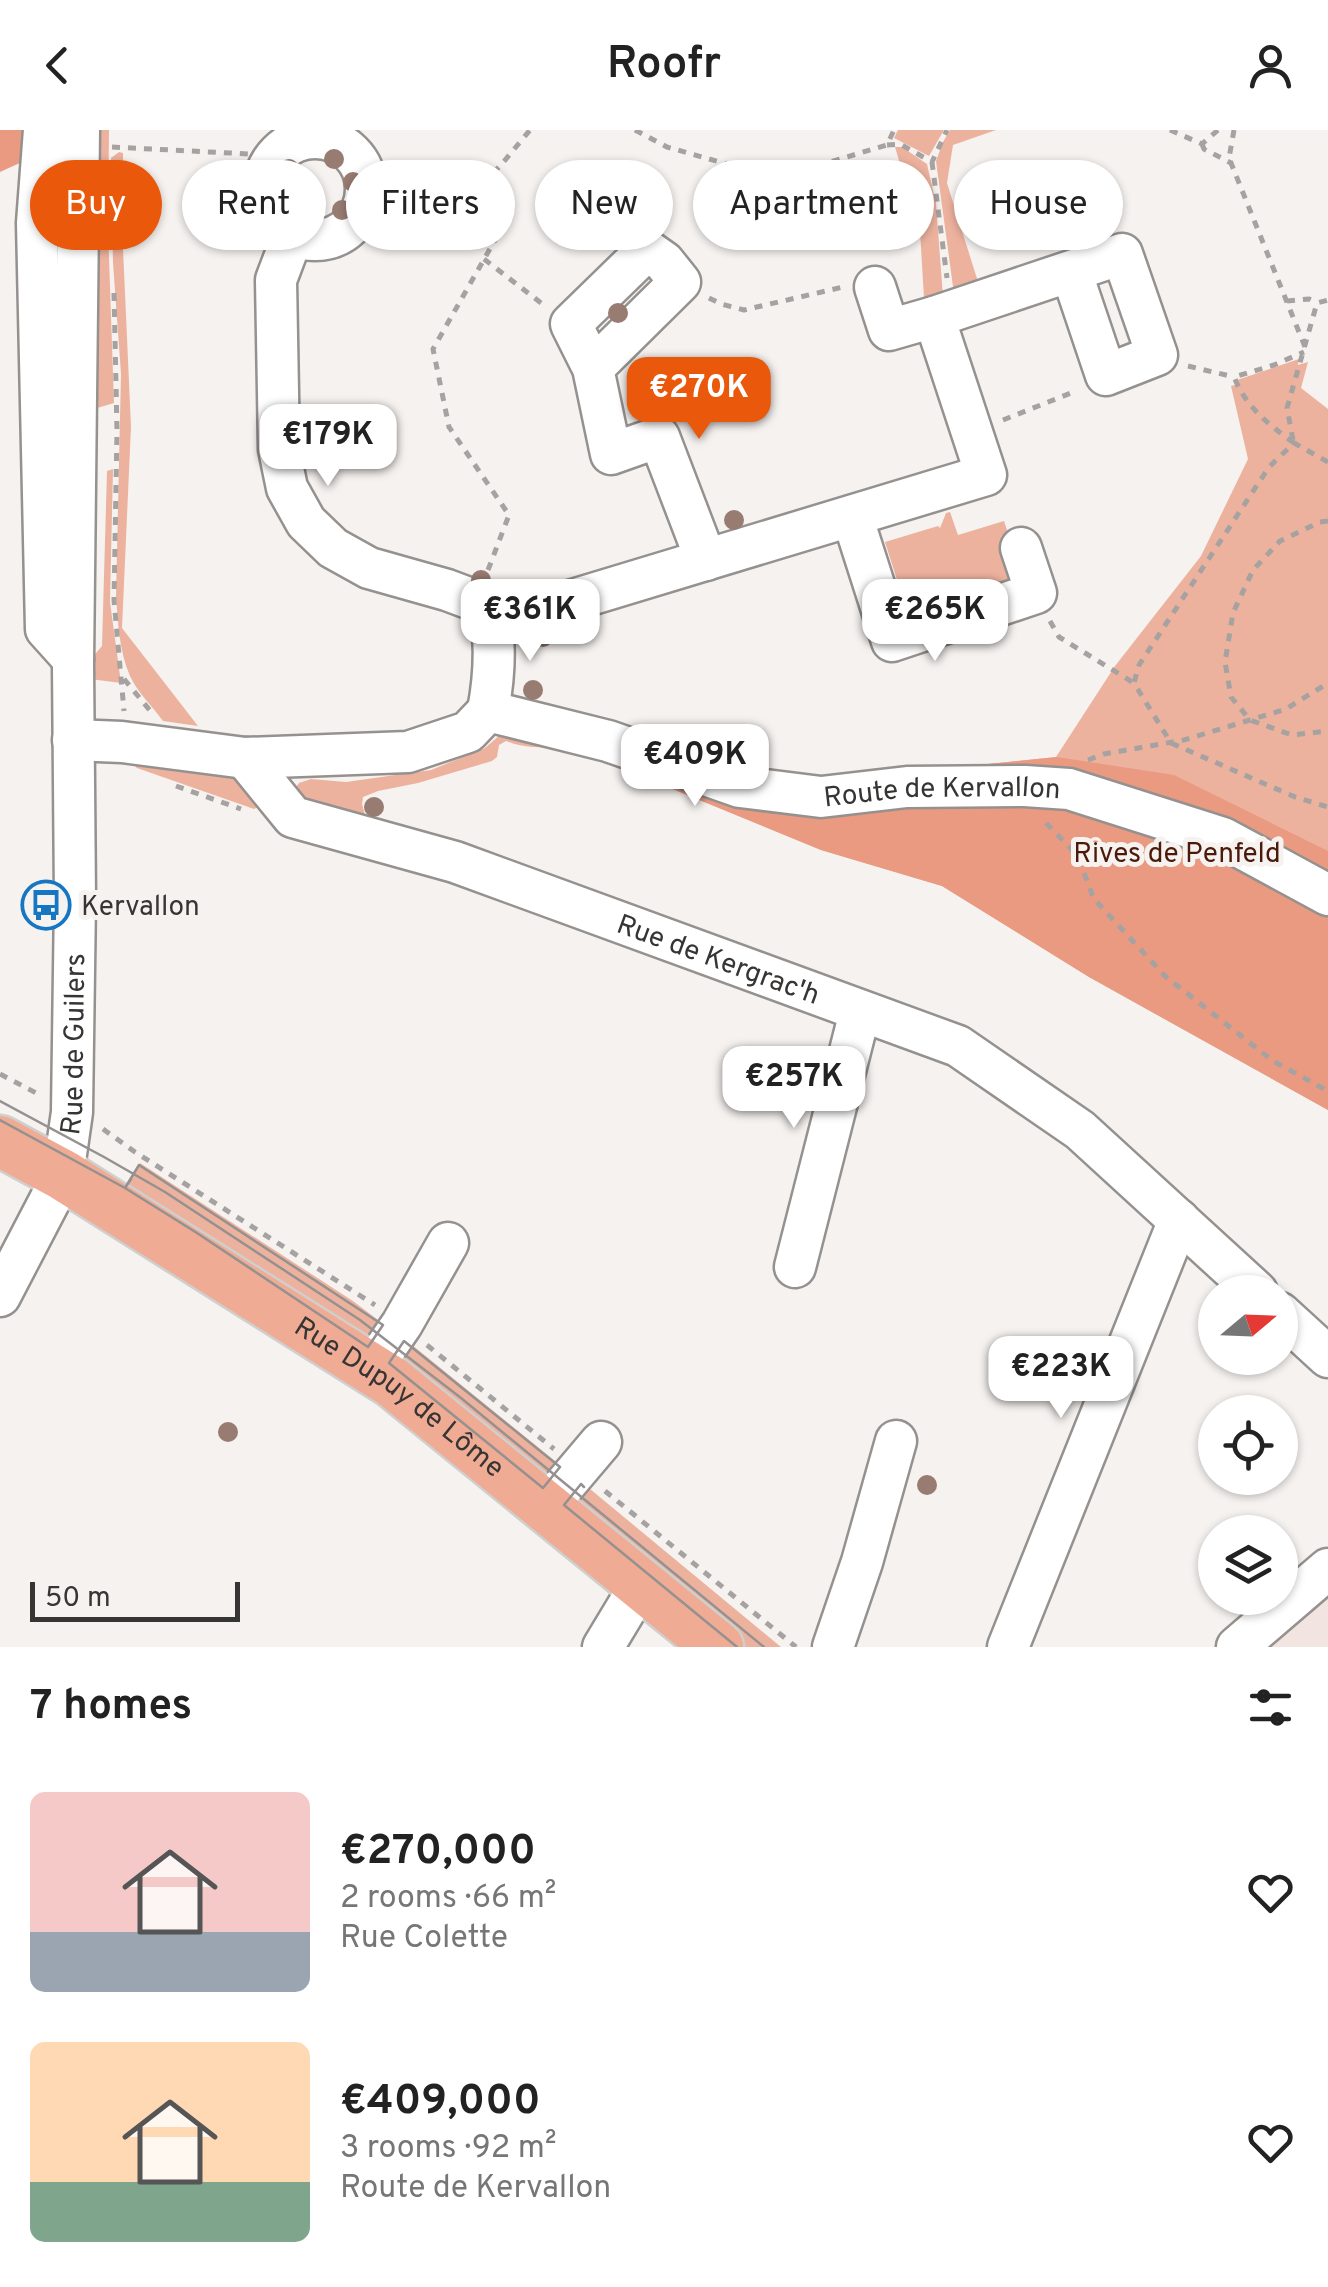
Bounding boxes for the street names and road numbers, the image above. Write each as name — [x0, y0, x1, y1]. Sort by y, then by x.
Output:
street label: Route de Kervallon — [822, 771, 1062, 818]
street label: Rue de Kergrac'h — [611, 908, 824, 1015]
street label: Rue de Guilers — [54, 953, 95, 1138]
street label: Rue Dupuy de Lôme — [287, 1310, 511, 1487]

